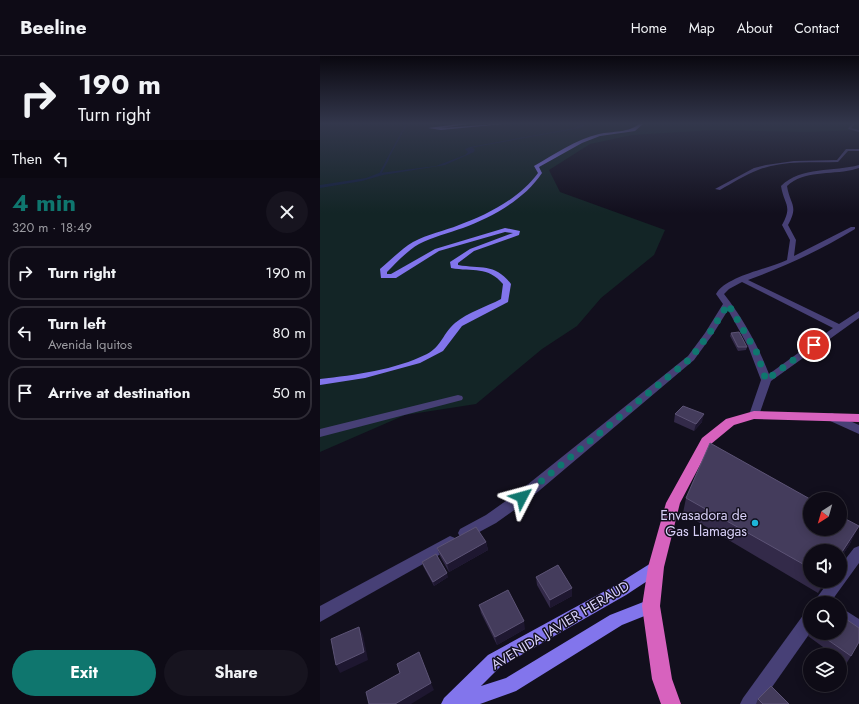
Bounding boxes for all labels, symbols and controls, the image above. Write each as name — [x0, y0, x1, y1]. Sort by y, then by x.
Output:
text: Beeline — [20, 14, 87, 41]
text: Home — [631, 18, 667, 38]
text: Map — [689, 18, 715, 38]
text: About — [737, 18, 772, 38]
text: Contact — [794, 18, 839, 38]
text: 190 m — [78, 64, 161, 105]
icon: right — [12, 72, 64, 124]
text: Turn right — [78, 102, 150, 128]
text: Then — [12, 148, 42, 170]
icon: left — [50, 148, 72, 170]
text: 4 min — [12, 185, 76, 220]
button: close — [266, 191, 308, 233]
text: 320 m · 18:49 — [12, 218, 92, 237]
icon: right — [14, 262, 36, 284]
text: Turn right — [48, 262, 116, 284]
text: 190 m — [265, 262, 306, 284]
text: Turn left — [48, 313, 106, 335]
icon: left — [14, 322, 36, 344]
text: 80 m — [273, 322, 306, 344]
pin — [797, 328, 831, 362]
icon: arrive — [803, 334, 825, 356]
text: Avenida Iquitos — [48, 335, 132, 354]
icon: arrive — [14, 382, 36, 404]
text: Arrive at destination — [48, 382, 190, 404]
text: 50 m — [272, 382, 306, 404]
position arrow — [501, 476, 543, 518]
north arrow — [803, 492, 847, 536]
map controls — [803, 492, 847, 692]
place label: Envasadora de Gas Llamagas — [660, 505, 747, 541]
marker: Envasadora de Gas Llamagas — [750, 518, 760, 528]
button: sound — [803, 544, 847, 588]
street label: AVENIDA JAVIER HERAUD — [487, 576, 633, 674]
button: search — [803, 596, 847, 640]
button: layers — [803, 648, 847, 692]
button: Exit — [12, 650, 156, 696]
button: Share — [164, 650, 308, 696]

